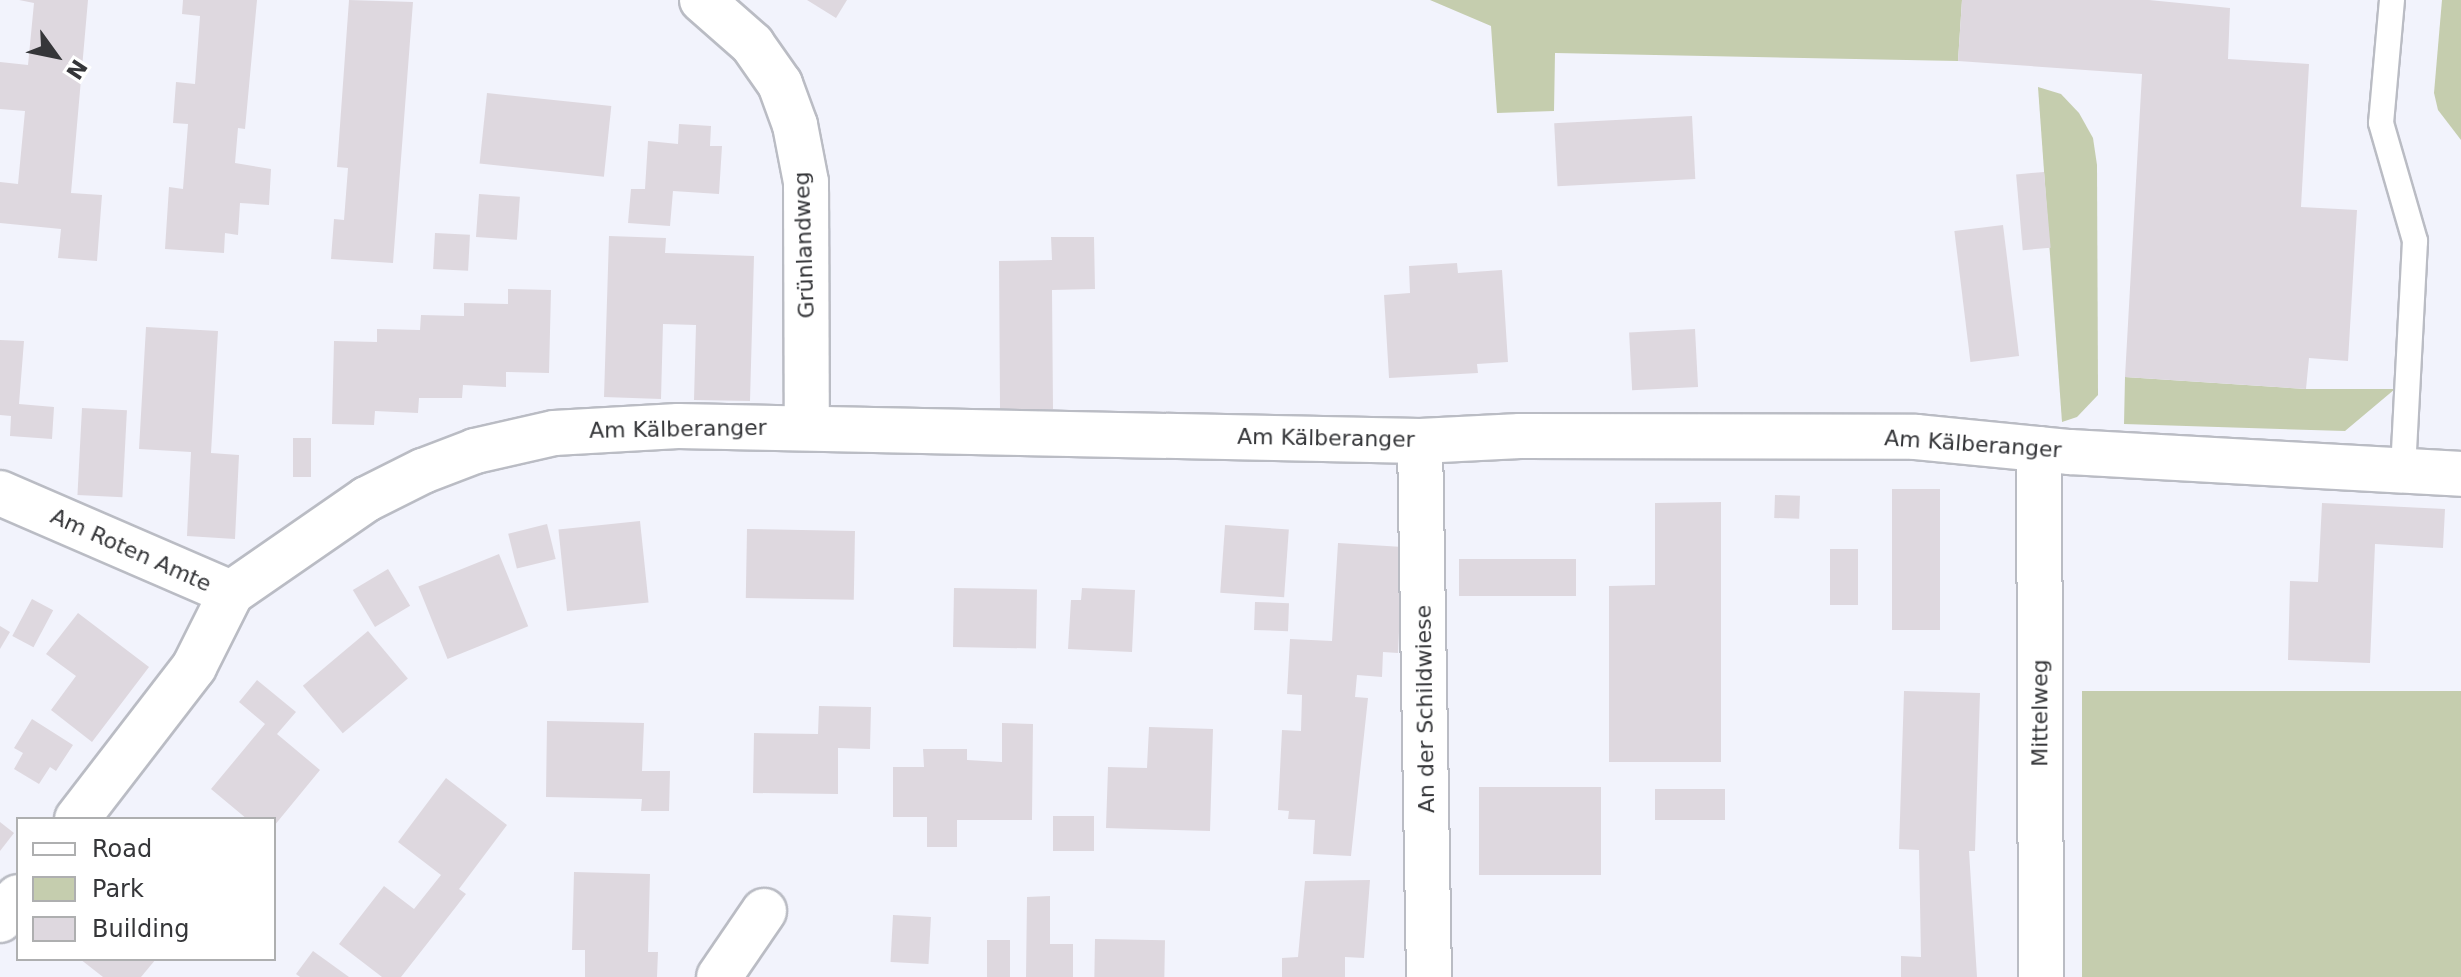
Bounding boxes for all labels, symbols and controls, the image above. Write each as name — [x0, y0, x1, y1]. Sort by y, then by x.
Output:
north arrow — [16, 16, 96, 96]
text: N — [61, 55, 92, 84]
street label: Grünlandweg — [788, 171, 820, 319]
street label: Am Kälberanger — [589, 414, 767, 444]
street label: Am Kälberanger — [1237, 423, 1415, 453]
street label: Am Kälberanger — [1883, 425, 2063, 463]
street label: Am Roten Amte — [47, 503, 215, 597]
street label: An der Schildwiese — [1410, 605, 1440, 813]
street label: Mittelweg — [2027, 659, 2053, 767]
legend — [16, 817, 276, 961]
text: Road — [92, 835, 152, 863]
text: Park — [92, 875, 144, 903]
text: Building — [92, 915, 189, 943]

